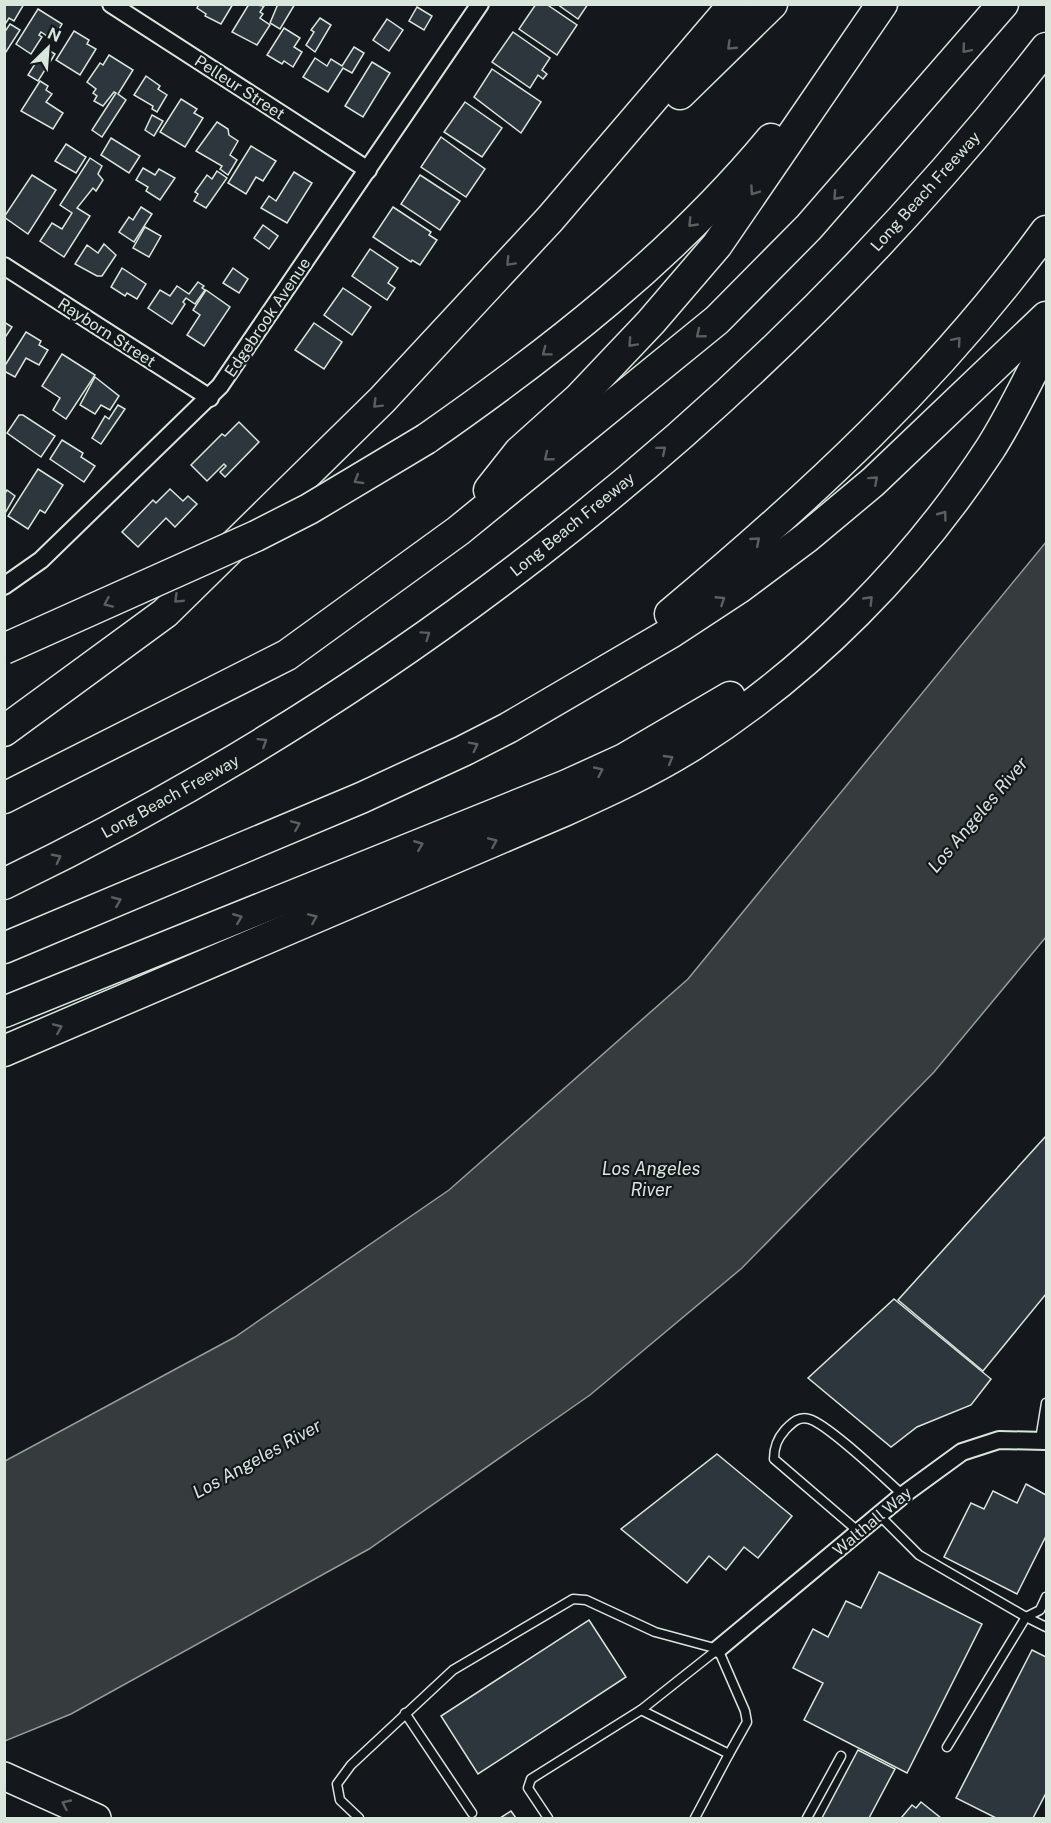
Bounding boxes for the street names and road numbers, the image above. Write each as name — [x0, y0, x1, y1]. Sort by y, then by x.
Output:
street label: Pelleur Street — [191, 51, 288, 124]
street label: Long Beach Freeway — [867, 127, 984, 255]
street label: Edgebrook Avenue — [220, 254, 314, 380]
street label: Rayborn Street — [54, 294, 159, 371]
street label: Long Beach Freeway — [506, 468, 639, 580]
street label: Long Beach Freeway — [98, 750, 243, 842]
street label: Walthall Way — [829, 1483, 916, 1560]

